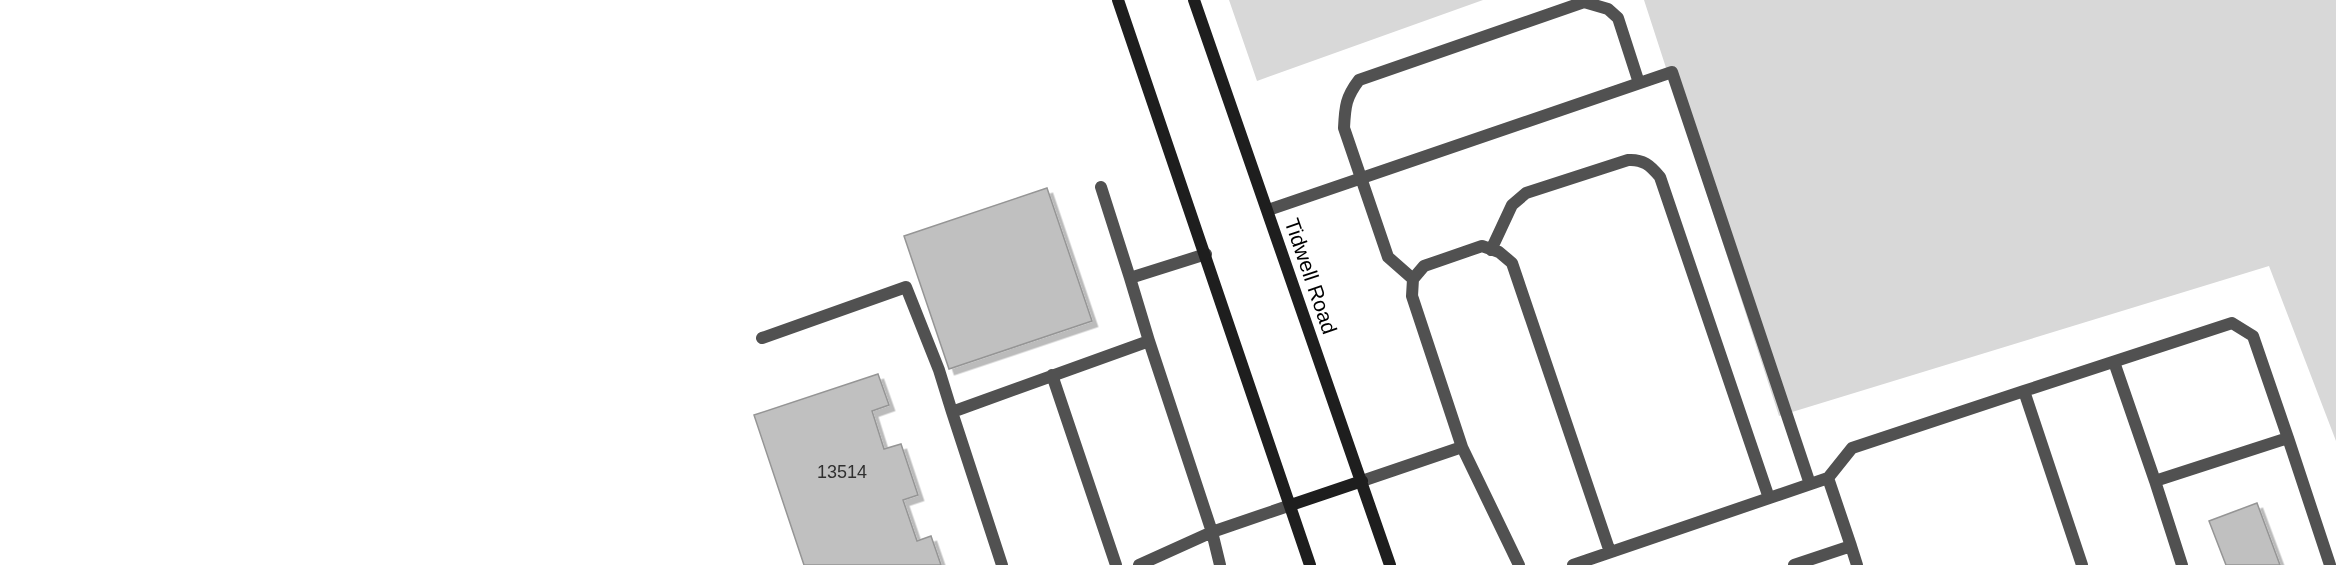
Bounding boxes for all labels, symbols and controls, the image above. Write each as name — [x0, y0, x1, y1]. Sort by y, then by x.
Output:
street label: Tidwell Road — [1280, 215, 1342, 337]
house number: 13514 — [817, 462, 867, 482]

